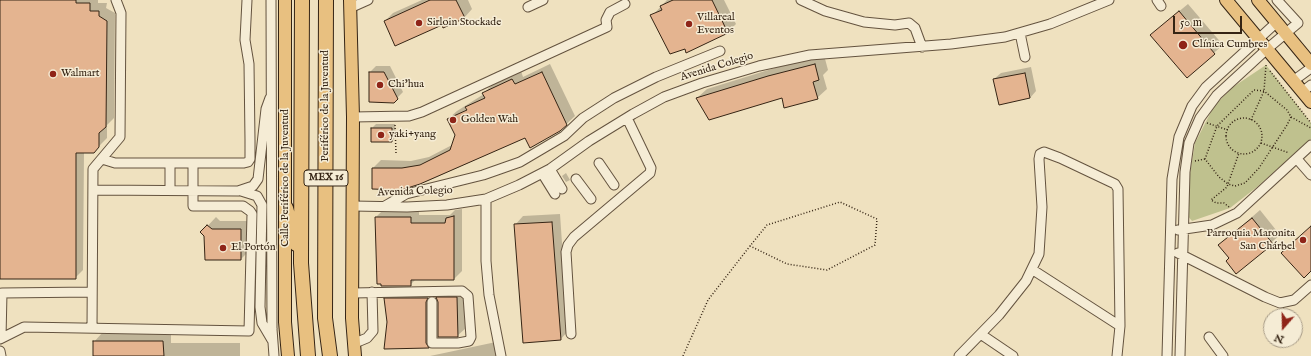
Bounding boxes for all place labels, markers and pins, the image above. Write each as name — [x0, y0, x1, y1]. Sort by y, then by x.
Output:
place label: Villareal Eventos — [697, 11, 735, 37]
place label: Sirloin Stockade — [427, 16, 501, 30]
marker: Sirloin Stockade — [414, 18, 424, 28]
marker: Villareal Eventos — [684, 19, 694, 29]
place label: Clínica Cumbres — [1192, 38, 1267, 52]
marker: Clínica Cumbres — [1177, 39, 1189, 51]
place label: Walmart — [61, 67, 100, 81]
marker: Walmart — [48, 69, 58, 79]
place label: Chi'hua — [388, 78, 424, 92]
marker: Chi'hua — [375, 80, 385, 90]
place label: Golden Wah — [461, 113, 518, 127]
marker: Golden Wah — [448, 115, 458, 125]
place label: yaki+yang — [389, 128, 436, 142]
marker: yaki+yang — [376, 130, 386, 140]
place label: Parroquia Maronita San Chárbel — [1206, 227, 1295, 253]
marker: Parroquia Maronita San Chárbel — [1298, 235, 1308, 245]
place label: El Portón — [231, 241, 276, 255]
marker: El Portón — [218, 243, 228, 253]

